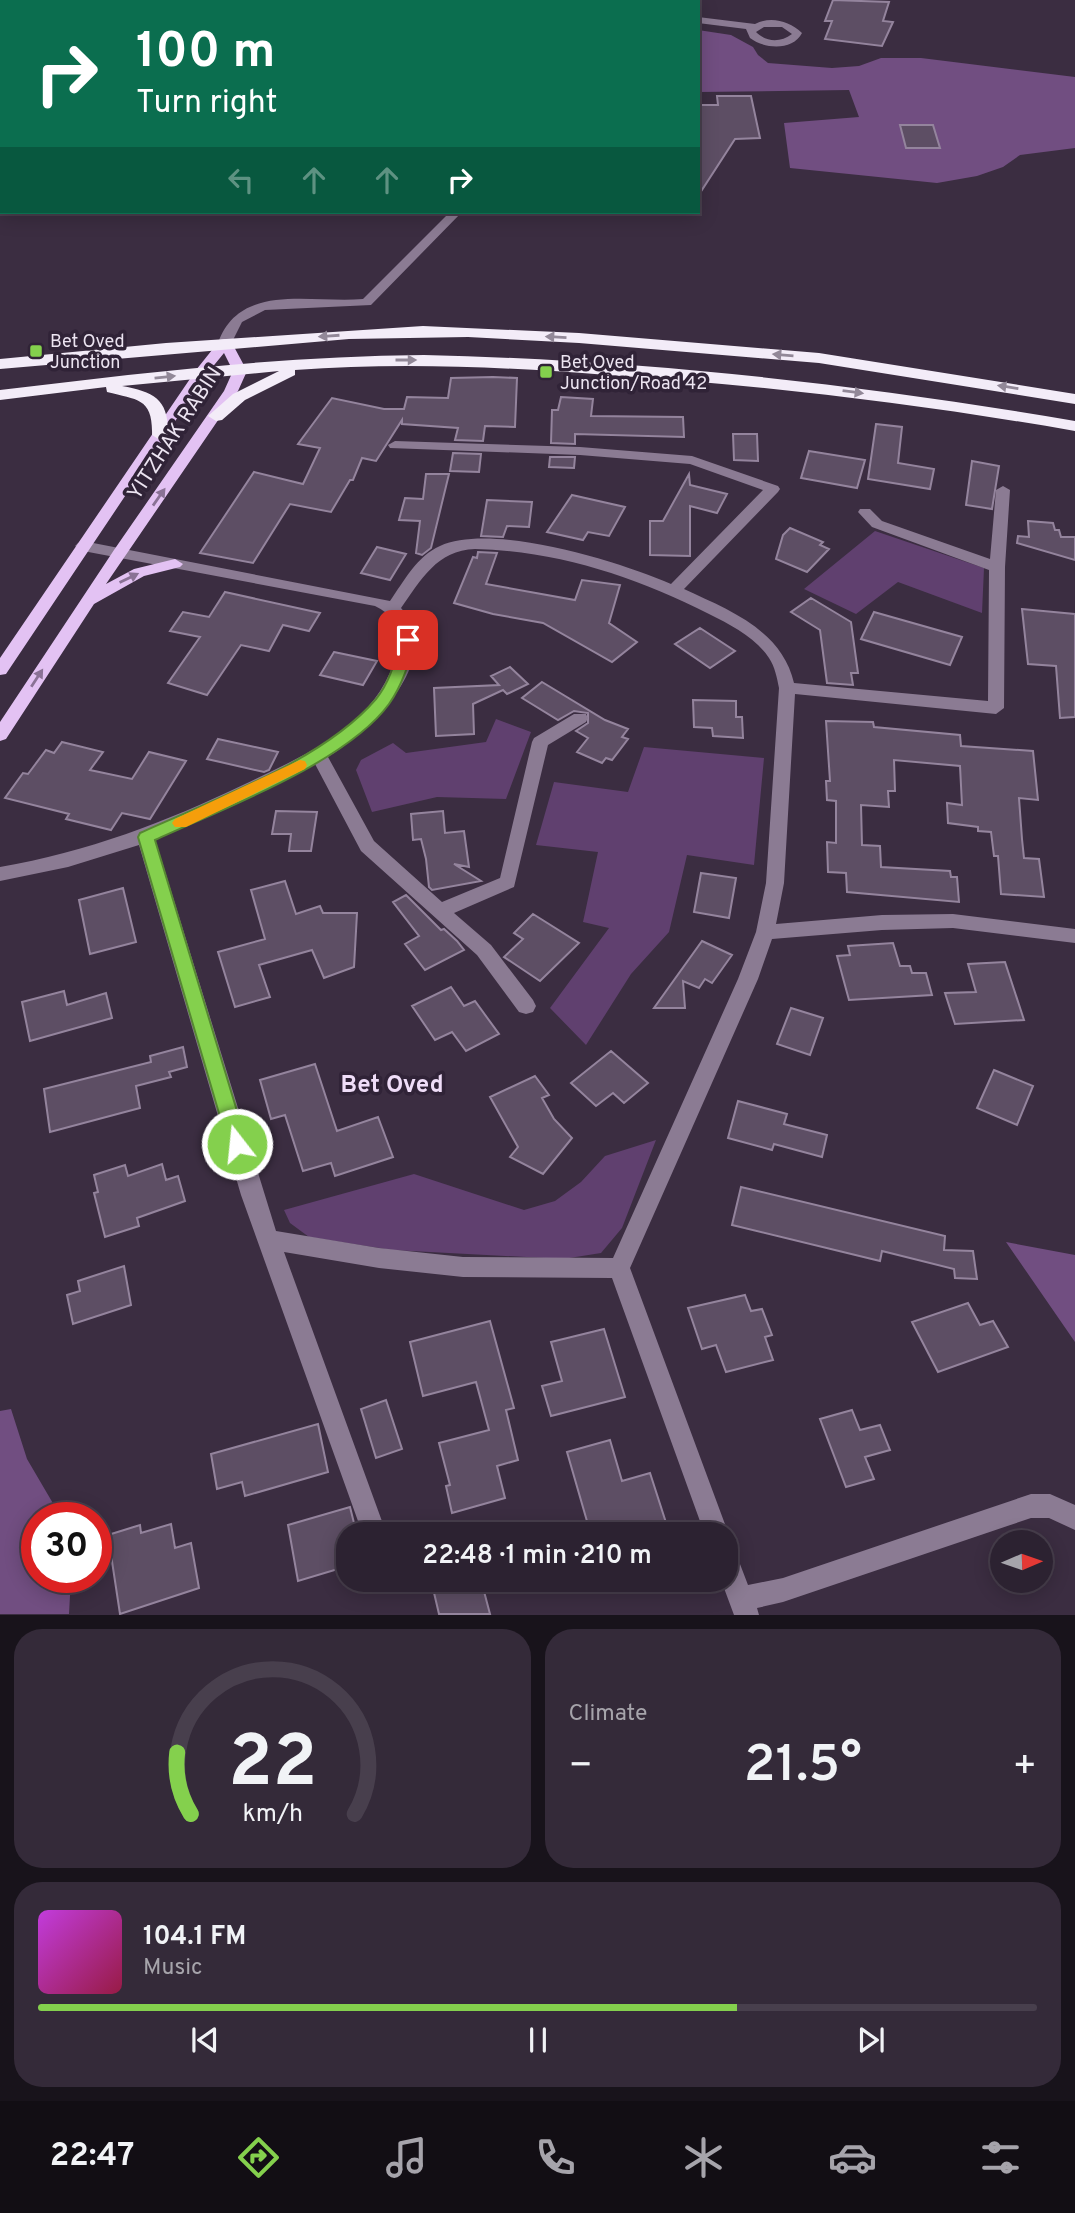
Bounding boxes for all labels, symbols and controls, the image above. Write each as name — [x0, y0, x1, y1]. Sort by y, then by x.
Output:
text: 100 m — [136, 23, 275, 85]
icon: right — [21, 28, 112, 119]
text: Turn right — [136, 84, 278, 124]
icon: left — [222, 161, 260, 199]
icon: ahead — [295, 161, 333, 199]
icon: ahead — [368, 161, 406, 199]
icon: right — [441, 161, 479, 199]
place label: Bet Oved Junction — [50, 331, 125, 375]
one-way arrow — [317, 331, 339, 342]
one-way arrow — [545, 331, 567, 342]
marker: Bet Oved Junction — [28, 343, 44, 359]
one-way arrow — [772, 349, 794, 360]
place label: Bet Oved Junction/Road 42 — [560, 352, 707, 396]
one-way arrow — [395, 354, 417, 366]
street label: YITZHAK RABIN — [122, 362, 228, 506]
marker: Bet Oved Junction/Road 42 — [538, 364, 554, 380]
one-way arrow — [154, 371, 176, 382]
one-way arrow — [997, 381, 1019, 392]
one-way arrow — [842, 386, 864, 397]
one-way arrow — [151, 488, 165, 506]
one-way arrow — [119, 572, 139, 583]
pin — [378, 610, 438, 670]
icon: arrive — [389, 621, 427, 659]
one-way arrow — [31, 668, 44, 688]
district label: Bet Oved — [341, 1071, 443, 1101]
position arrow — [200, 1107, 274, 1181]
speed limit sign: 30 — [21, 1502, 112, 1593]
north arrow — [990, 1530, 1054, 1592]
map controls — [990, 1530, 1053, 1593]
text: 22:48 · 1 min · 210 m — [422, 1540, 652, 1573]
text: Climate — [569, 1700, 647, 1729]
text: 22 — [228, 1721, 317, 1813]
text: 21.5° — [744, 1734, 862, 1800]
text: − — [569, 1743, 593, 1792]
text: + — [1012, 1743, 1037, 1792]
text: km/h — [242, 1799, 303, 1831]
text: 104.1 FM — [143, 1921, 246, 1954]
text: Music — [143, 1954, 203, 1983]
icon: previous — [186, 2021, 224, 2059]
icon: pause — [519, 2021, 557, 2059]
icon: next — [852, 2021, 890, 2059]
icon: directions — [234, 2133, 283, 2182]
icon: music — [382, 2133, 431, 2182]
icon: phone — [531, 2133, 580, 2182]
icon: climate — [679, 2133, 728, 2182]
icon: car — [828, 2133, 877, 2182]
icon: filters — [976, 2133, 1025, 2182]
text: 22:47 — [50, 2137, 134, 2177]

